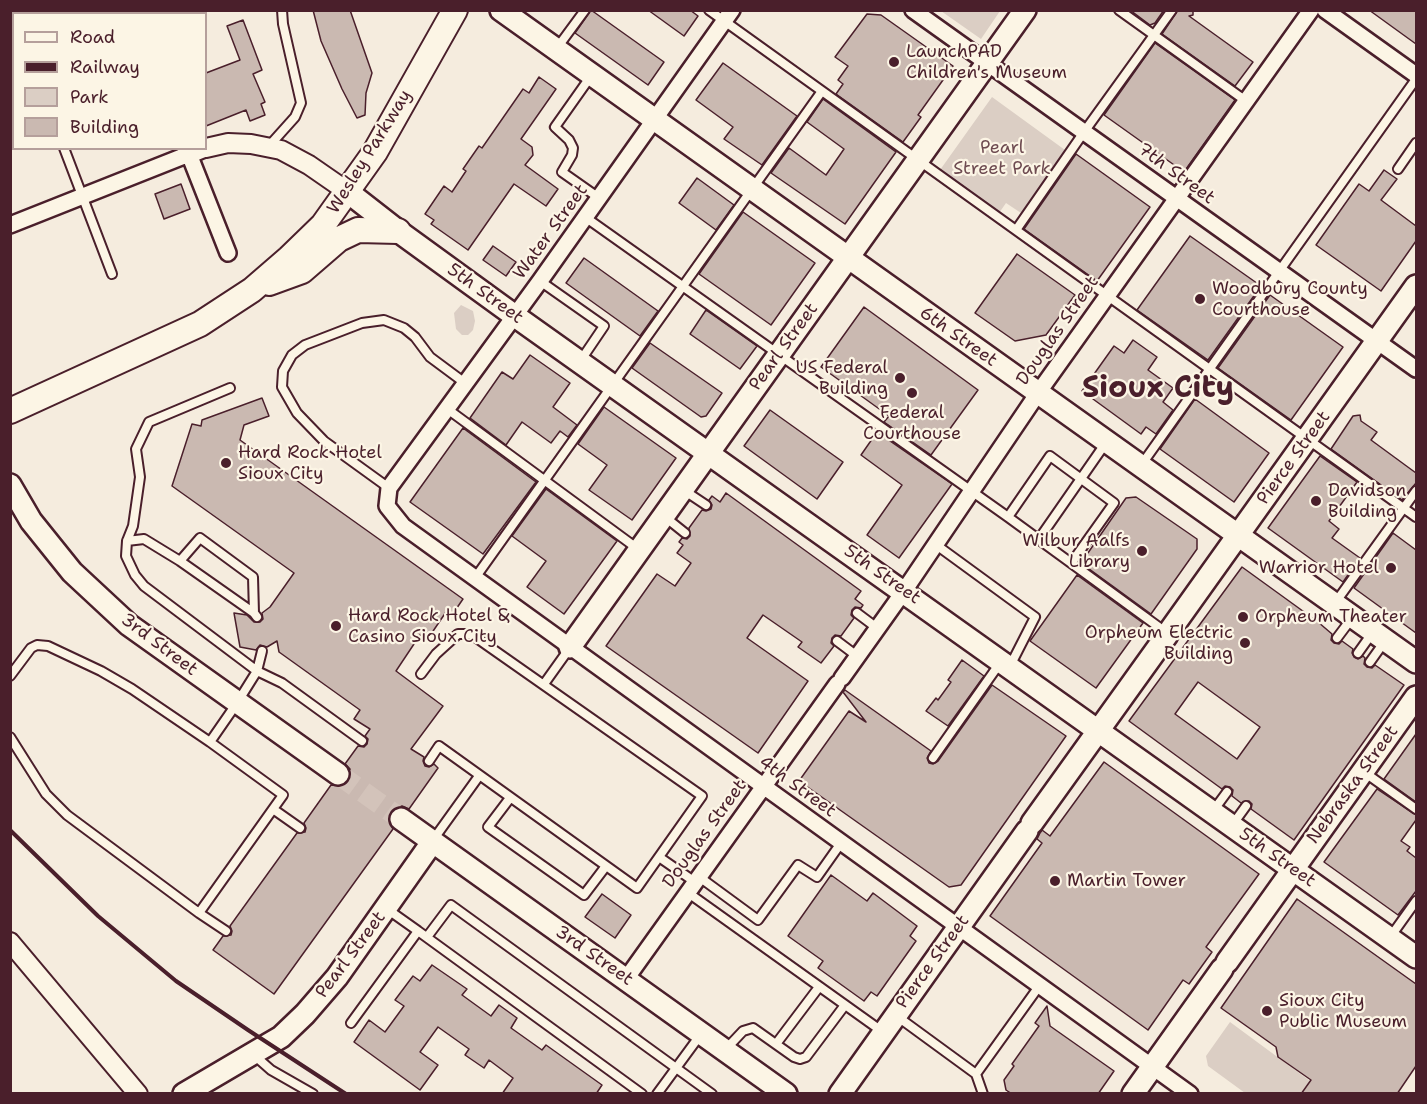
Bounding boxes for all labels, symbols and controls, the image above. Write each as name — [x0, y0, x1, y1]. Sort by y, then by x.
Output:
legend — [12, 12, 207, 150]
text: Road — [70, 25, 115, 49]
place label: LaunchPAD Children's Museum — [906, 41, 1067, 84]
text: Railway — [70, 55, 140, 79]
marker: LaunchPAD Children's Museum — [887, 55, 901, 69]
text: Park — [70, 85, 109, 109]
street label: Wesley Parkway — [323, 86, 417, 218]
text: Building — [70, 115, 139, 139]
park label: Pearl Street Park — [953, 137, 1051, 180]
street label: 7th Street — [1133, 139, 1219, 209]
street label: Water Street — [509, 180, 593, 284]
street label: 5th Street — [443, 259, 527, 329]
street label: Douglas Street — [1012, 272, 1104, 390]
place label: Woodbury County Courthouse — [1212, 278, 1368, 320]
marker: Woodbury County Courthouse — [1193, 292, 1207, 306]
street label: Pearl Street — [745, 299, 823, 395]
street label: 6th Street — [915, 302, 1001, 372]
place label: US Federal Building — [796, 357, 888, 400]
marker: US Federal Building — [893, 371, 907, 385]
district label: Sioux City — [1082, 371, 1234, 407]
marker: Federal Courthouse — [905, 386, 919, 400]
place label: Federal Courthouse — [863, 402, 961, 444]
street label: Pierce Street — [1253, 407, 1335, 509]
place label: Hard Rock Hotel Sioux City — [238, 442, 382, 484]
marker: Hard Rock Hotel Sioux City — [219, 456, 233, 470]
place label: Davidson Building — [1328, 480, 1406, 522]
marker: Davidson Building — [1309, 494, 1323, 508]
place label: Wilbur Aalfs Library — [1022, 530, 1130, 572]
street label: 5th Street — [839, 541, 925, 609]
marker: Wilbur Aalfs Library — [1135, 544, 1149, 558]
place label: Warrior Hotel — [1259, 557, 1379, 579]
marker: Warrior Hotel — [1384, 561, 1398, 575]
place label: Hard Rock Hotel & Casino Sioux City — [348, 605, 509, 648]
place label: Orpheum Theater — [1255, 606, 1407, 628]
street label: 3rd Street — [116, 609, 202, 681]
marker: Orpheum Theater — [1236, 610, 1250, 624]
marker: Hard Rock Hotel & Casino Sioux City — [329, 619, 343, 633]
place label: Orpheum Electric Building — [1085, 622, 1233, 664]
marker: Orpheum Electric Building — [1238, 636, 1252, 650]
street label: Nebraska Street — [1303, 722, 1403, 848]
street label: 4th Street — [754, 752, 840, 822]
street label: Douglas Street — [659, 776, 751, 892]
street label: 5th Street — [1234, 824, 1320, 892]
place label: Martin Tower — [1067, 870, 1186, 892]
marker: Martin Tower — [1048, 874, 1062, 888]
street label: Pearl Street — [311, 907, 391, 1003]
street label: Pierce Street — [892, 911, 974, 1013]
street label: 3rd Street — [551, 921, 637, 991]
place label: Sioux City Public Museum — [1279, 990, 1407, 1032]
marker: Sioux City Public Museum — [1260, 1004, 1274, 1018]

